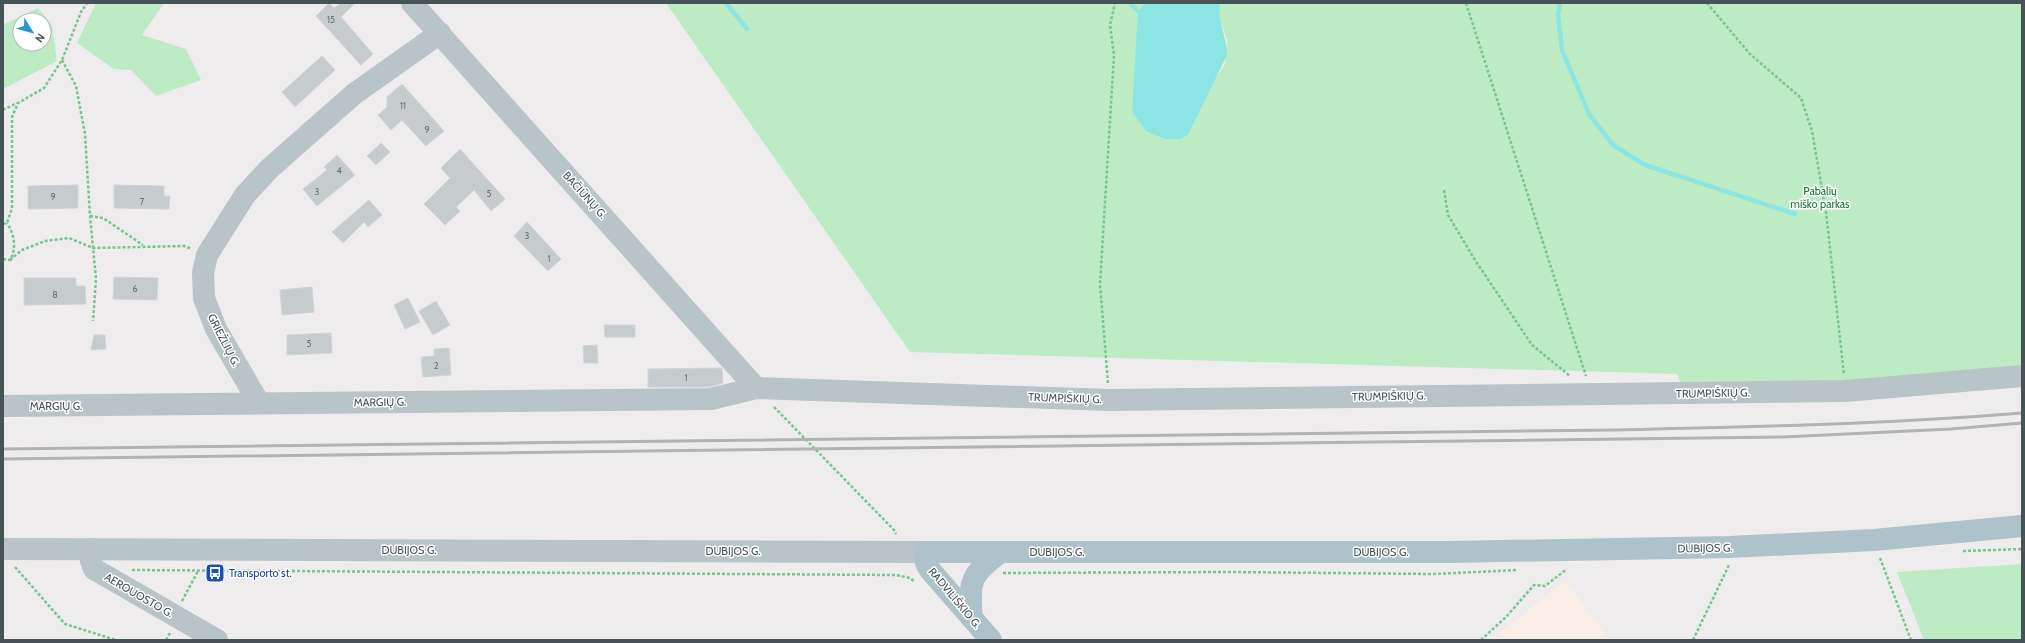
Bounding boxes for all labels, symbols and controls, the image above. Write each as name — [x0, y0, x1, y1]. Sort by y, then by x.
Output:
north arrow — [12, 12, 52, 52]
house number: 15 — [327, 14, 335, 25]
text: N — [32, 31, 48, 45]
house number: 11 — [400, 100, 406, 111]
house number: 9 — [424, 124, 430, 135]
house number: 4 — [336, 165, 342, 176]
street label: BAČIŪNŲ G. — [560, 168, 610, 222]
park label: Pabalių miško parkas — [1790, 184, 1850, 211]
house number: 3 — [315, 186, 320, 197]
house number: 5 — [487, 188, 492, 199]
house number: 9 — [50, 191, 56, 202]
house number: 7 — [140, 196, 145, 207]
house number: 3 — [525, 230, 530, 241]
house number: 1 — [548, 253, 551, 264]
house number: 6 — [132, 283, 138, 294]
house number: 8 — [52, 289, 58, 300]
street label: GRIEŽLIŲ G. — [205, 311, 243, 369]
house number: 5 — [307, 338, 312, 349]
house number: 2 — [434, 360, 439, 371]
house number: 1 — [685, 372, 688, 383]
street label: TRUMPIŠKIŲ G. — [1676, 385, 1750, 401]
street label: TRUMPIŠKIŲ G. — [1352, 388, 1426, 404]
street label: TRUMPIŠKIŲ G. — [1028, 390, 1102, 406]
street label: MARGIŲ G. — [354, 395, 406, 409]
street label: MARGIŲ G. — [30, 399, 82, 413]
street label: DUBIJOS G. — [1677, 541, 1733, 555]
street label: DUBIJOS G. — [381, 543, 437, 557]
street label: DUBIJOS G. — [705, 544, 761, 558]
street label: DUBIJOS G. — [1029, 545, 1085, 559]
street label: DUBIJOS G. — [1353, 545, 1409, 559]
bus stop icon: Transporto st. — [204, 562, 226, 584]
street label: RADVILIŠKIO G. — [925, 565, 985, 631]
place label: Transporto st. — [229, 566, 292, 580]
street label: AEROUOSTO G. — [102, 570, 176, 620]

